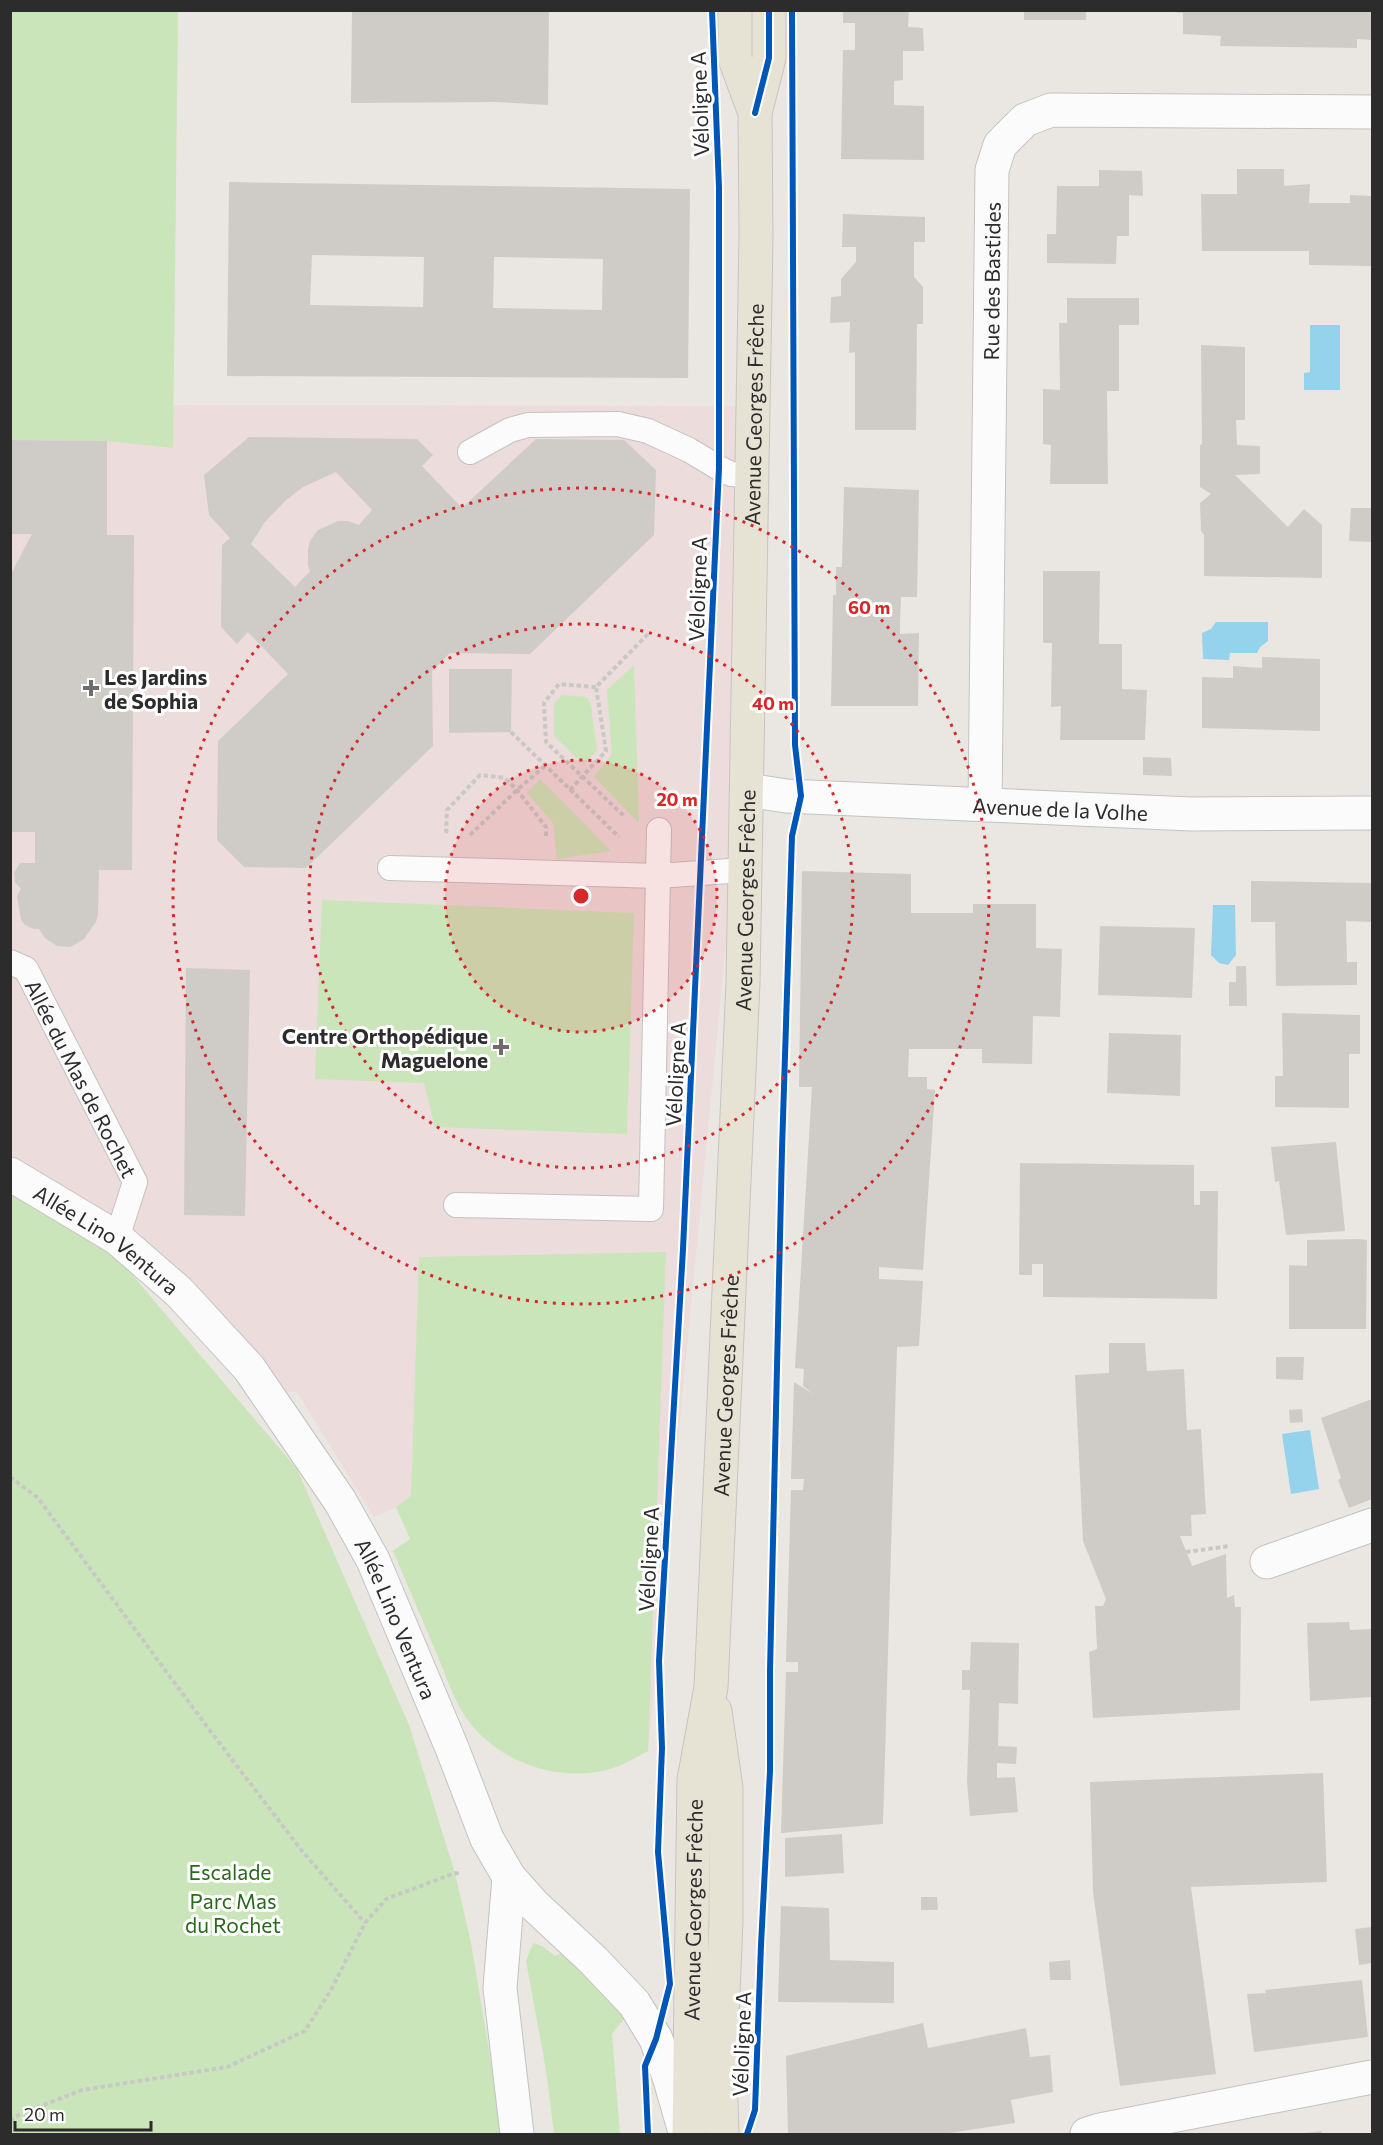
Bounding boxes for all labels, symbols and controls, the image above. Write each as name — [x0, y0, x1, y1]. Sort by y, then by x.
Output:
street label: Véloligne A — [685, 51, 713, 157]
street label: Rue des Bastides — [977, 202, 1004, 360]
street label: Avenue Georges Frêche — [738, 303, 767, 525]
street label: Véloligne A — [683, 536, 711, 642]
text: 60 m — [848, 596, 890, 618]
place label: Les Jardins de Sophia — [104, 664, 207, 713]
marker: Les Jardins de Sophia — [82, 679, 100, 697]
text: 40 m — [752, 692, 794, 714]
text: 20 m — [656, 788, 698, 810]
street label: Avenue Georges Frêche — [729, 789, 759, 1012]
street label: Avenue de la Volhe — [972, 792, 1149, 825]
centre of rings — [571, 886, 591, 906]
street label: Allée du Mas de Rochet — [21, 975, 143, 1181]
street label: Véloligne A — [660, 1021, 690, 1127]
place label: Centre Orthopédique Maguelone — [282, 1023, 488, 1072]
marker: Centre Orthopédique Maguelone — [492, 1038, 510, 1056]
street label: Allée Lino Ventura — [30, 1179, 185, 1299]
street label: Avenue Georges Frêche — [707, 1275, 742, 1497]
street label: Véloligne A — [633, 1506, 663, 1612]
street label: Allée Lino Ventura — [351, 1533, 442, 1703]
street label: Avenue Georges Frêche — [678, 1799, 706, 2021]
park label: Escalade — [189, 1859, 271, 1884]
park label: Parc Mas du Rochet — [185, 1888, 281, 1937]
street label: Véloligne A — [727, 1991, 755, 2097]
scale bar — [15, 2094, 152, 2132]
text: 20 m — [24, 2103, 65, 2125]

